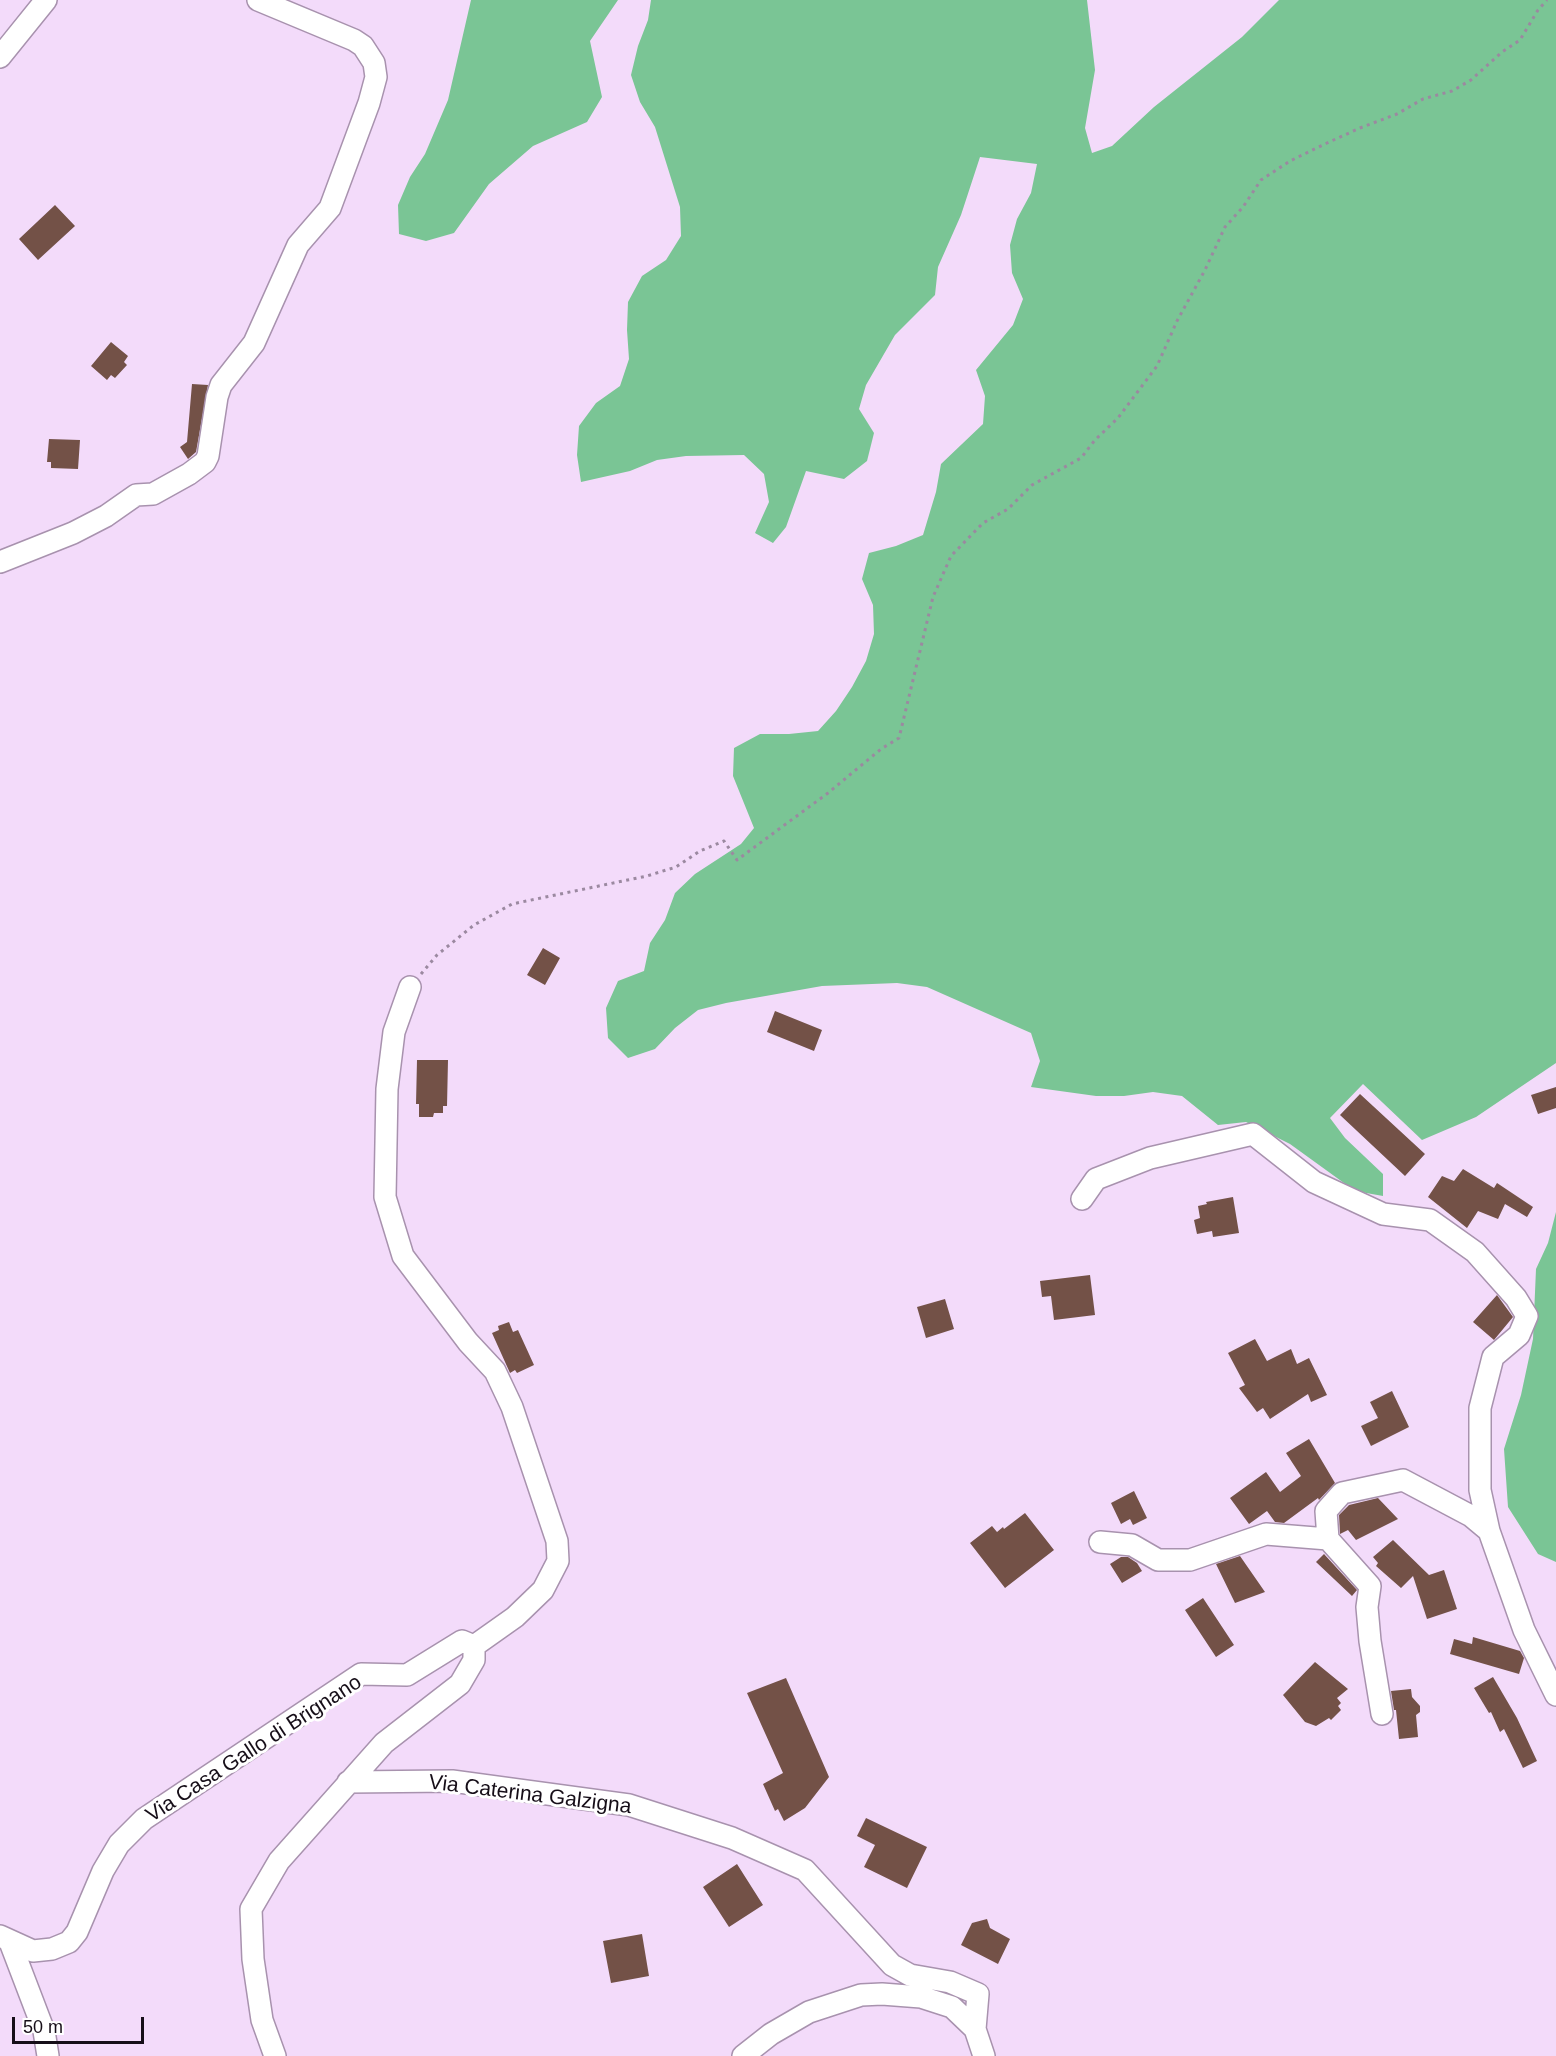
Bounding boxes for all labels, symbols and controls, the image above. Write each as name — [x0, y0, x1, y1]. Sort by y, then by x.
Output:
street label: Via Casa Gallo di Brignano — [142, 1670, 366, 1828]
street label: Via Caterina Galzigna — [427, 1770, 633, 1820]
scale bar — [15, 2005, 147, 2043]
text: 50 m — [23, 2017, 63, 2037]

